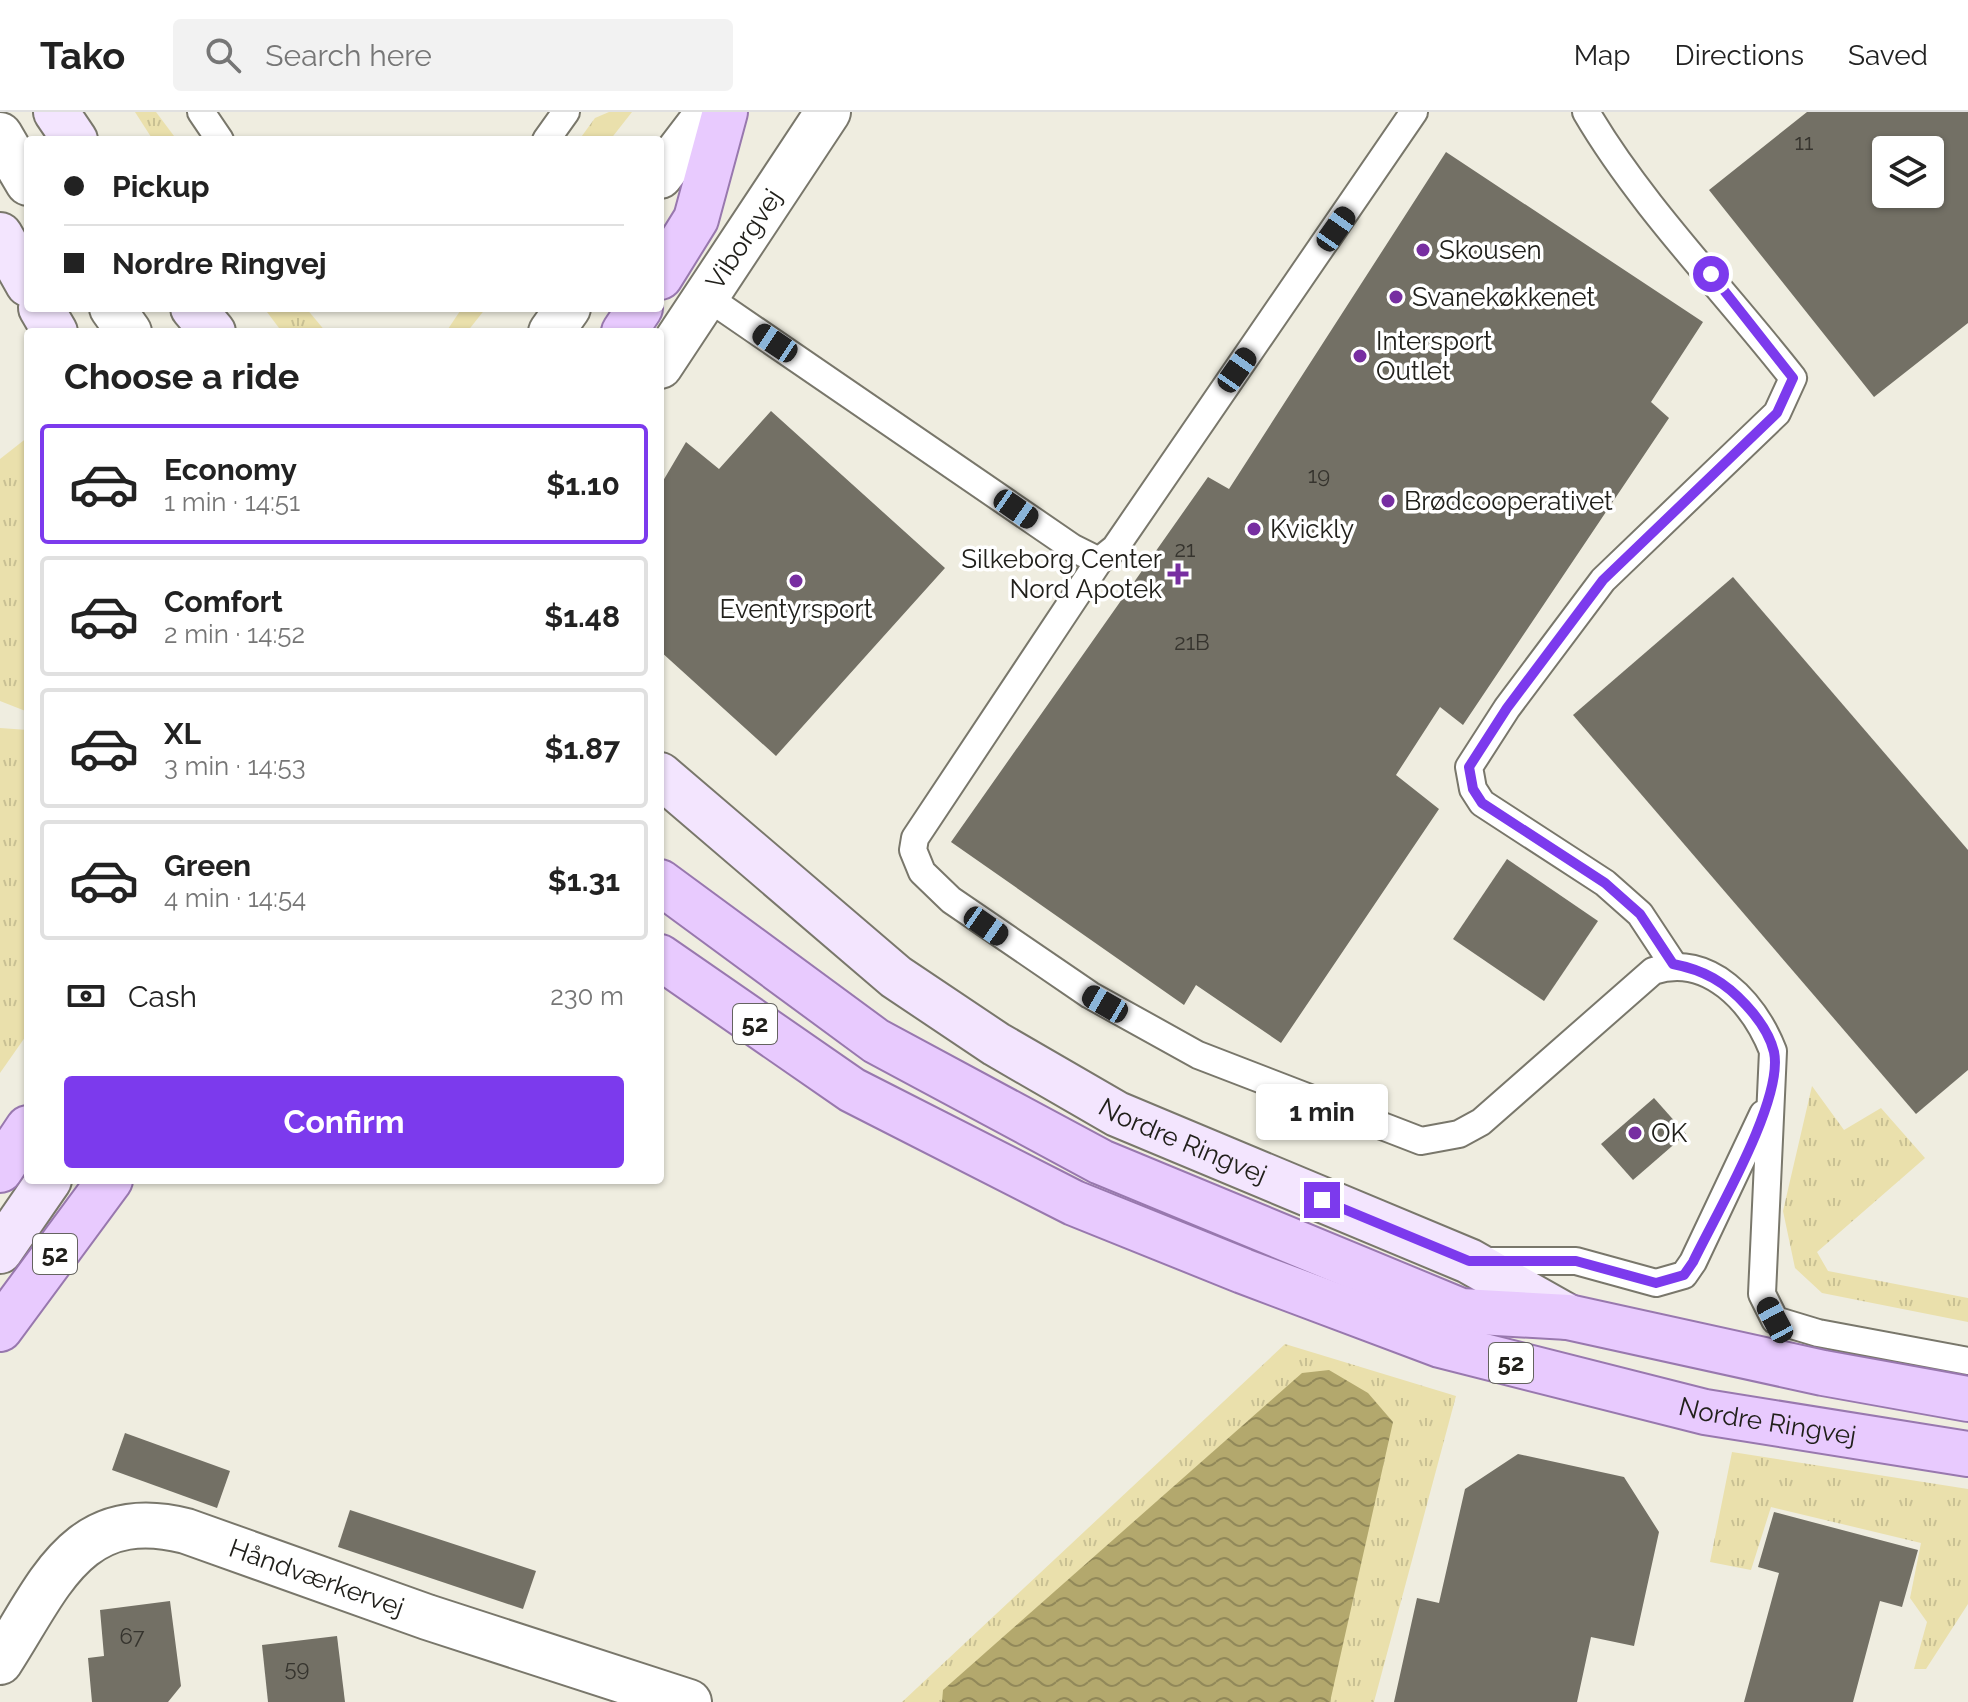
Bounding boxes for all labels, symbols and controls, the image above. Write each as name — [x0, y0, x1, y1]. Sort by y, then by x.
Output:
search box — [173, 19, 733, 91]
text: Tako — [40, 33, 125, 78]
icon: search — [201, 33, 245, 77]
text: Search here — [265, 38, 432, 73]
text: Map — [1574, 39, 1631, 72]
text: Directions — [1675, 39, 1804, 72]
text: Saved — [1848, 39, 1928, 72]
house number: 11 — [1795, 129, 1813, 155]
map controls — [1872, 136, 1944, 208]
button: layers — [1872, 136, 1944, 208]
text: Pickup — [112, 169, 210, 204]
street label: Viborgvej — [700, 183, 788, 295]
car — [1312, 202, 1360, 256]
place label: Skousen — [1439, 235, 1542, 265]
marker: Skousen — [1414, 241, 1432, 259]
text: Nordre Ringvej — [112, 246, 327, 281]
route start — [1693, 256, 1729, 292]
place label: Svanekøkkenet — [1412, 282, 1595, 312]
marker: Svanekøkkenet — [1387, 288, 1405, 306]
car — [748, 320, 802, 366]
place label: Intersport Outlet — [1376, 326, 1493, 386]
car — [1213, 343, 1261, 397]
marker: Intersport Outlet — [1351, 347, 1369, 365]
text: Choose a ride — [64, 355, 299, 397]
icon: car — [68, 448, 140, 520]
text: Economy — [164, 452, 297, 487]
house number: 19 — [1308, 462, 1330, 488]
text: $1.10 — [546, 467, 620, 502]
car — [989, 485, 1043, 533]
place label: Brødcooperativet — [1404, 486, 1613, 516]
text: 1 min · 14:51 — [164, 487, 300, 517]
marker: Brødcooperativet — [1379, 492, 1397, 510]
place label: Kvickly — [1270, 514, 1354, 544]
marker: Kvickly — [1245, 520, 1263, 538]
house number: 21 — [1175, 536, 1195, 562]
place label: Silkeborg Center Nord Apotek — [961, 544, 1162, 604]
marker: Silkeborg Center Nord Apotek — [1169, 565, 1187, 583]
marker: Eventyrsport — [787, 572, 805, 590]
icon: car — [68, 580, 140, 652]
text: Comfort — [164, 584, 283, 619]
place label: Eventyrsport — [720, 594, 873, 624]
text: $1.48 — [544, 599, 620, 634]
text: 2 min · 14:52 — [164, 619, 305, 649]
house number: 21B — [1174, 629, 1210, 655]
icon: car — [68, 712, 140, 784]
text: XL — [164, 716, 201, 751]
text: $1.87 — [544, 731, 620, 766]
text: 3 min · 14:53 — [164, 751, 306, 781]
icon: car — [68, 844, 140, 916]
text: Green — [164, 848, 251, 883]
text: $1.31 — [548, 863, 620, 898]
text: 4 min · 14:54 — [164, 883, 306, 913]
car — [959, 902, 1013, 950]
icon: cash — [64, 974, 108, 1018]
text: Cash — [128, 979, 197, 1014]
text: 230 m — [550, 981, 624, 1011]
car — [1078, 982, 1132, 1026]
road number: 52 — [733, 1004, 777, 1044]
button: Confirm — [64, 1076, 624, 1168]
callout: 1 min — [1256, 1084, 1388, 1140]
street label: Nordre Ringvej — [1094, 1092, 1271, 1190]
text: 1 min — [1289, 1097, 1355, 1127]
place label: OK — [1651, 1118, 1688, 1148]
marker: OK — [1626, 1124, 1644, 1142]
route end — [1304, 1182, 1340, 1218]
road number: 52 — [33, 1234, 77, 1274]
car — [1753, 1293, 1797, 1347]
road number: 52 — [1489, 1343, 1533, 1383]
street label: Nordre Ringvej — [1676, 1391, 1858, 1451]
street label: Håndværkervej — [225, 1533, 408, 1623]
house number: 67 — [119, 1623, 145, 1649]
house number: 59 — [285, 1655, 309, 1681]

